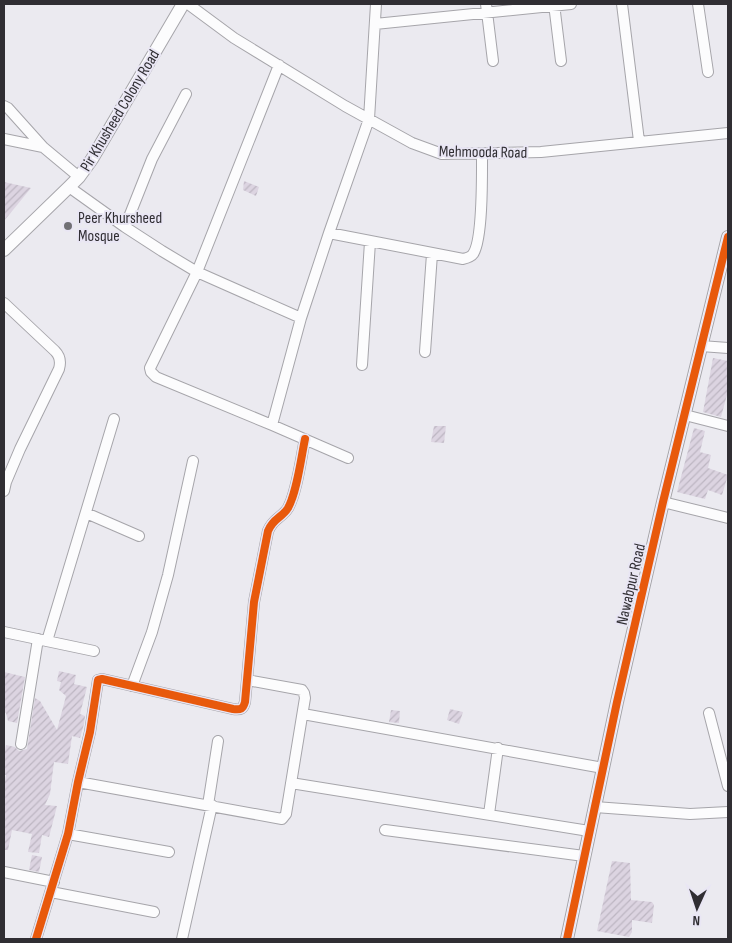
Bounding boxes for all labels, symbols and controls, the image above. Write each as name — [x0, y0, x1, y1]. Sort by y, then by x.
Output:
street label: Pir Khusheed Colony Road — [77, 47, 164, 175]
street label: Mehmooda Road — [439, 142, 527, 163]
place label: Peer Khursheed Mosque — [78, 209, 162, 246]
marker: Peer Khursheed Mosque — [62, 220, 74, 232]
street label: Nawabpur Road — [613, 542, 650, 627]
north arrow — [672, 883, 722, 933]
text: N — [692, 912, 701, 929]

